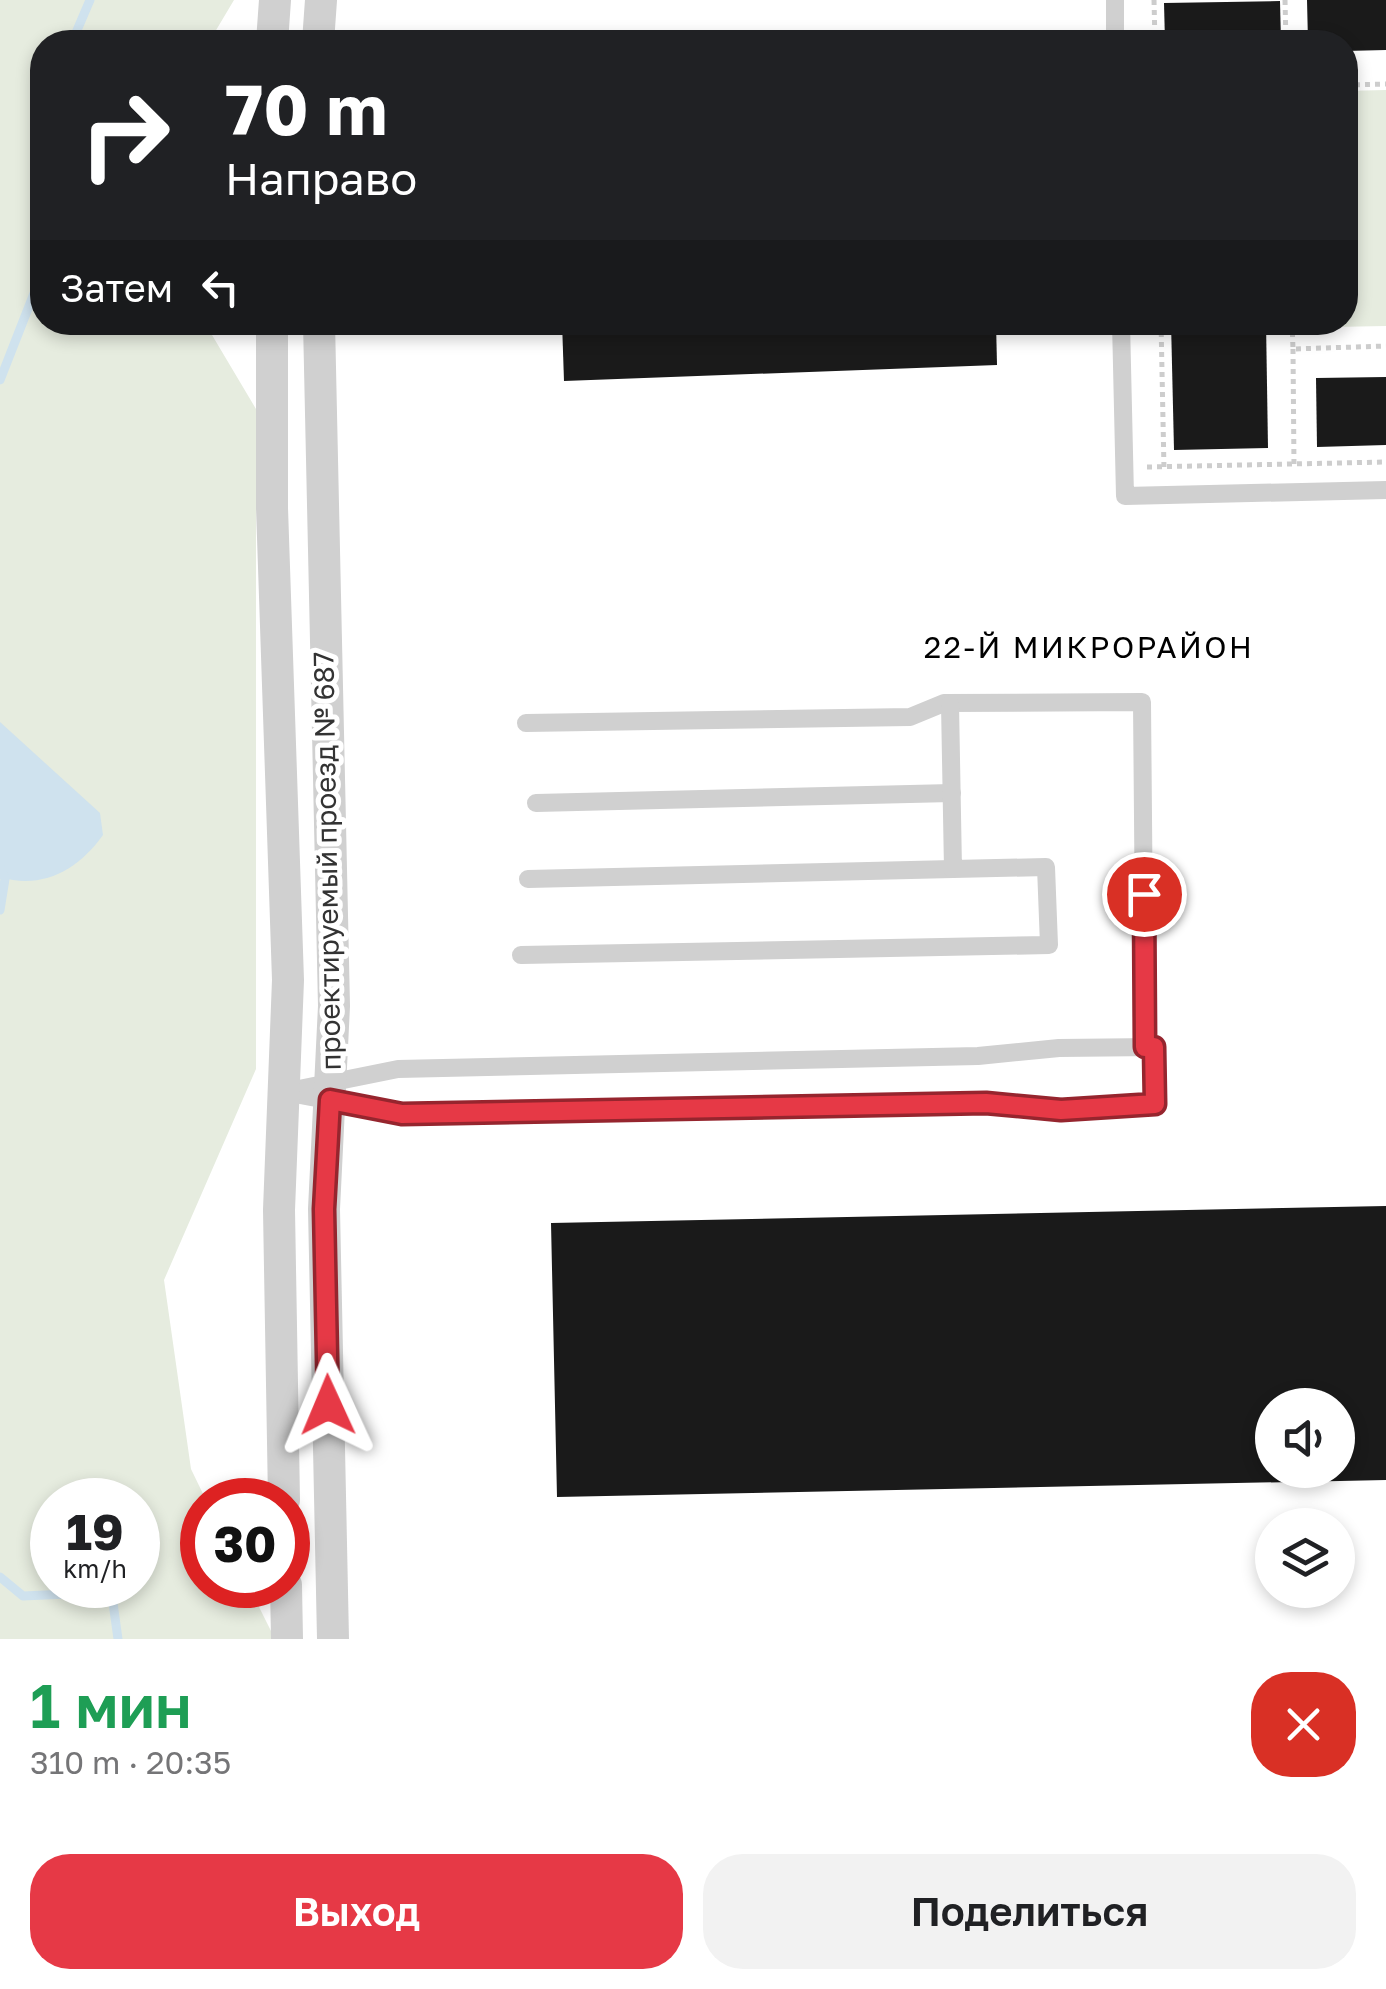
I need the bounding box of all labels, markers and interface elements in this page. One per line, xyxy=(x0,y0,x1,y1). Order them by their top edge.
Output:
text: 70 m xyxy=(225,66,387,150)
icon: right xyxy=(60,70,190,200)
text: Направо xyxy=(225,151,417,205)
icon: left xyxy=(193,260,248,315)
text: Затем xyxy=(60,265,173,310)
district label: 22-Й МИКРОРАЙОН xyxy=(924,629,1254,665)
street label: проектируемый проезд № 687 xyxy=(306,651,347,1071)
pin xyxy=(1102,852,1187,937)
icon: arrive xyxy=(1117,867,1172,922)
position arrow xyxy=(276,1353,380,1457)
map controls xyxy=(1255,1388,1355,1608)
button: sound xyxy=(1255,1388,1355,1488)
speed limit sign: 30 xyxy=(180,1478,310,1608)
text: 19 xyxy=(66,1501,124,1561)
button: layers xyxy=(1255,1508,1355,1608)
text: km/h xyxy=(63,1553,127,1584)
text: 1 мин xyxy=(30,1669,192,1741)
button: close xyxy=(1251,1672,1356,1777)
text: 310 m · 20:35 xyxy=(30,1743,231,1781)
button: Выход xyxy=(30,1854,683,1969)
button: Поделиться xyxy=(703,1854,1356,1969)

